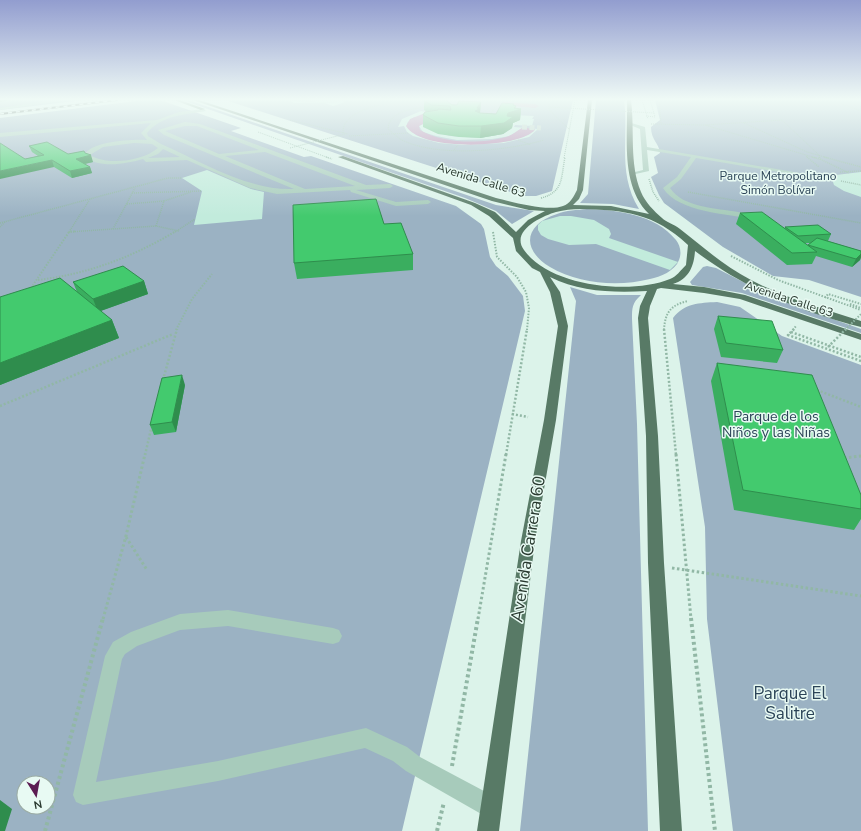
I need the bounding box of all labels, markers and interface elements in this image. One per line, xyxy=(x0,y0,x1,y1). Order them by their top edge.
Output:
street label: Avenida Calle 63 xyxy=(435,159,527,201)
park label: Parque Metropolitano Simón Bolívar xyxy=(720,168,837,198)
street label: Avenida Calle 63 xyxy=(743,277,835,321)
park label: Parque de los Niños y las Niñas xyxy=(722,407,830,442)
street label: Avenida Carrera 60 xyxy=(505,474,551,624)
park label: Parque El Salitre xyxy=(753,682,827,725)
north arrow xyxy=(16,775,56,815)
text: N xyxy=(32,796,43,812)

